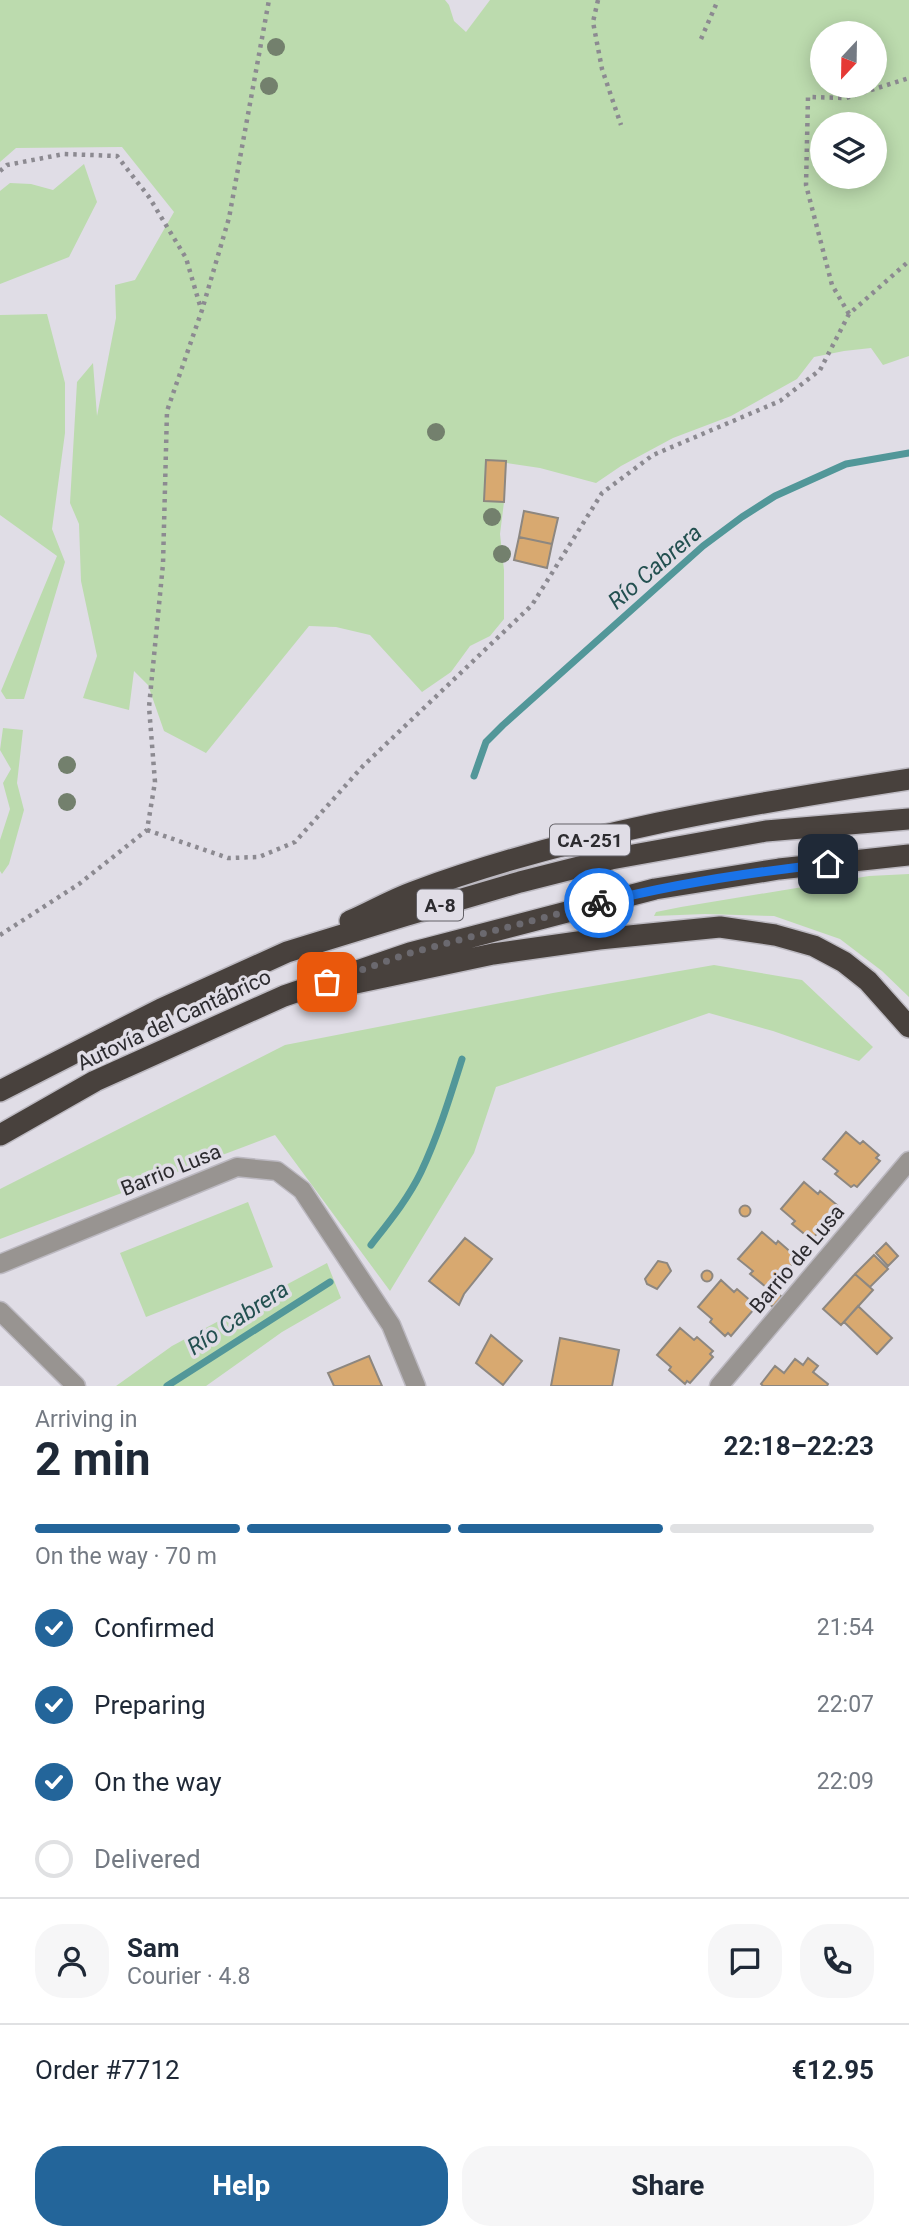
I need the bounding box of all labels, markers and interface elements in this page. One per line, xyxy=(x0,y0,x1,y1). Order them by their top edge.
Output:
north arrow xyxy=(810,21,887,98)
map controls xyxy=(810,21,887,189)
button: layers xyxy=(810,112,887,189)
water label: Río Cabrera xyxy=(603,519,707,615)
road number: CA-251 xyxy=(550,824,630,856)
pin xyxy=(798,834,858,894)
icon: home xyxy=(809,845,847,883)
courier xyxy=(564,868,634,938)
icon: bike xyxy=(580,884,618,922)
road number: A-8 xyxy=(417,890,463,920)
pin xyxy=(297,952,357,1012)
icon: bag xyxy=(308,963,346,1001)
street label: Autovía del Cantábrico xyxy=(73,965,275,1075)
street label: Barrio Lusa xyxy=(117,1139,225,1201)
street label: Barrio de Lusa xyxy=(745,1200,849,1318)
water label: Río Cabrera xyxy=(182,1275,294,1361)
text: Arriving in xyxy=(35,1406,138,1433)
text: 22:18–22:23 xyxy=(724,1431,874,1461)
text: 2 min xyxy=(35,1432,151,1486)
text: On the way · 70 m xyxy=(35,1543,217,1570)
icon: check xyxy=(35,1609,73,1647)
text: Confirmed xyxy=(94,1613,215,1643)
text: 21:54 xyxy=(817,1614,874,1641)
icon: check xyxy=(35,1686,73,1724)
text: Preparing xyxy=(94,1690,206,1720)
text: 22:07 xyxy=(817,1691,874,1718)
icon: check xyxy=(35,1763,73,1801)
text: On the way xyxy=(94,1767,222,1797)
text: 22:09 xyxy=(817,1768,874,1795)
text: Delivered xyxy=(94,1844,201,1874)
button: person xyxy=(35,1924,109,1998)
button: chat xyxy=(708,1924,782,1998)
button: phone xyxy=(800,1924,874,1998)
text: Sam xyxy=(127,1933,179,1963)
text: Courier · 4.8 xyxy=(127,1963,250,1990)
text: Order #7712 xyxy=(35,2055,180,2085)
text: €12.95 xyxy=(792,2055,874,2085)
button: Help xyxy=(35,2146,448,2226)
button: Share xyxy=(462,2146,874,2226)

